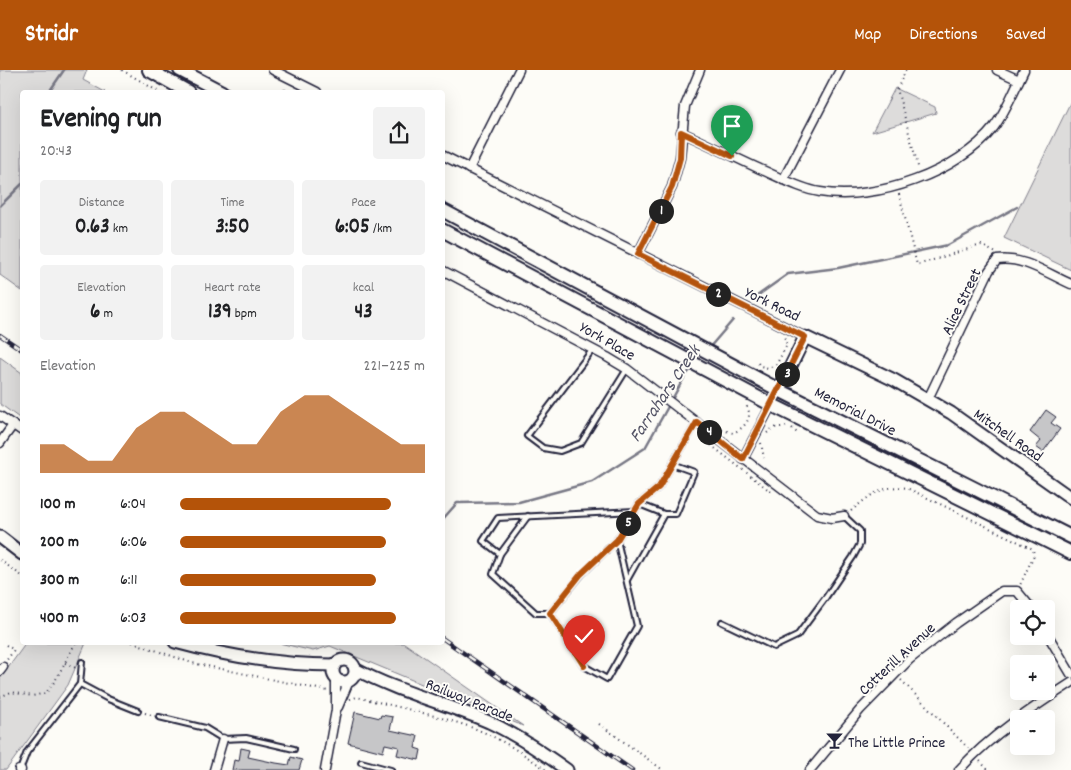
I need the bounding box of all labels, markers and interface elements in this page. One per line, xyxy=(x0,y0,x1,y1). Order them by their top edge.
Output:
text: Stridr xyxy=(25,18,78,52)
text: Map xyxy=(854,23,881,48)
text: Directions xyxy=(909,23,978,48)
text: Saved xyxy=(1006,23,1046,48)
text: Evening run xyxy=(40,101,162,141)
pin xyxy=(711,105,753,156)
button: share xyxy=(373,107,425,159)
icon: arrive xyxy=(718,112,746,140)
text: 20:43 xyxy=(40,140,72,163)
text: Distance xyxy=(79,193,124,213)
text: Time xyxy=(221,193,244,213)
text: Pace xyxy=(351,193,376,213)
pin: 1 xyxy=(648,198,674,224)
text: 1 xyxy=(660,201,663,221)
text: 0.63 xyxy=(75,213,109,243)
text: 3:50 xyxy=(216,213,249,243)
text: 6:05 xyxy=(335,213,370,243)
text: km xyxy=(109,219,128,239)
text: /km xyxy=(370,219,392,239)
street label: Alice Street xyxy=(936,265,988,339)
text: Elevation xyxy=(77,278,126,298)
text: Heart rate xyxy=(204,278,261,298)
text: kcal xyxy=(353,278,374,298)
pin: 2 xyxy=(706,282,730,306)
street label: York Road xyxy=(740,282,803,329)
text: 2 xyxy=(715,284,722,304)
text: 6 xyxy=(90,298,100,328)
text: 139 xyxy=(208,298,232,328)
text: 43 xyxy=(354,298,373,328)
text: m xyxy=(100,304,113,324)
text: bpm xyxy=(232,304,257,324)
street label: York Place xyxy=(575,317,639,367)
water label: Farrahars Creek xyxy=(624,340,709,448)
text: Elevation xyxy=(40,355,96,378)
text: 221–225 m xyxy=(364,355,425,378)
pin: 3 xyxy=(774,362,800,386)
text: 3 xyxy=(784,364,791,384)
street label: Memorial Drive xyxy=(810,382,900,443)
street label: Mitchell Road xyxy=(968,404,1047,468)
pin: 4 xyxy=(696,420,722,444)
text: 4 xyxy=(707,422,712,442)
text: 100 m xyxy=(40,493,76,516)
text: 6:04 xyxy=(120,493,146,516)
pin: 5 xyxy=(616,510,640,536)
text: 5 xyxy=(625,513,632,533)
text: 200 m xyxy=(40,531,79,554)
text: 6:06 xyxy=(120,531,147,554)
text: 300 m xyxy=(40,569,79,592)
text: 6:11 xyxy=(120,569,138,592)
map controls xyxy=(1010,600,1055,755)
button: locate xyxy=(1010,600,1055,645)
text: 400 m xyxy=(40,607,79,630)
text: 6:03 xyxy=(120,607,146,630)
pin xyxy=(563,615,605,666)
street label: Cotterill Avenue xyxy=(854,618,941,702)
icon: check xyxy=(570,622,598,650)
button: + xyxy=(1010,655,1055,700)
street label: Railway Parade xyxy=(422,673,516,729)
button: − xyxy=(1010,710,1055,755)
bar icon: The Little Prince xyxy=(824,731,844,751)
place label: The Little Prince xyxy=(848,732,945,755)

